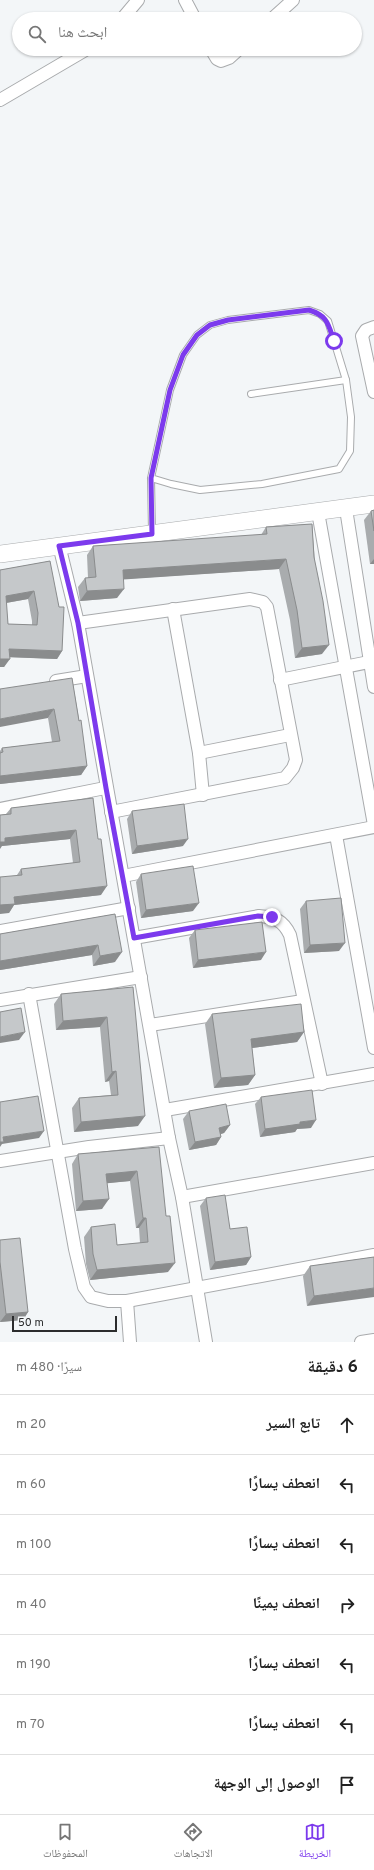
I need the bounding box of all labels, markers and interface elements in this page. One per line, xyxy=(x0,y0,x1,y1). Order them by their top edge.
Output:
search box xyxy=(12,12,362,56)
icon: search xyxy=(26,23,48,45)
text: ابحث هنا xyxy=(58,24,107,43)
route start xyxy=(325,332,343,350)
route end xyxy=(263,908,281,926)
scale bar xyxy=(12,1314,117,1333)
text: 50 m xyxy=(18,1316,44,1330)
text: 6 دقيقة xyxy=(308,1357,358,1379)
text: سيرًا · 480 m xyxy=(16,1360,82,1376)
icon: ahead xyxy=(336,1414,358,1436)
text: تابع السير xyxy=(266,1415,320,1434)
text: 20 m xyxy=(16,1417,46,1433)
icon: left xyxy=(336,1474,358,1496)
text: انعطف يسارًا xyxy=(248,1475,320,1494)
text: 60 m xyxy=(16,1477,46,1493)
icon: left xyxy=(336,1534,358,1556)
text: انعطف يسارًا xyxy=(248,1535,320,1554)
text: 100 m xyxy=(16,1537,52,1553)
icon: right xyxy=(336,1594,358,1616)
text: انعطف يمينًا xyxy=(253,1595,320,1614)
text: 40 m xyxy=(16,1597,47,1613)
icon: left xyxy=(336,1654,358,1676)
text: انعطف يسارًا xyxy=(248,1655,320,1674)
text: 190 m xyxy=(16,1657,51,1673)
icon: left xyxy=(336,1714,358,1736)
text: انعطف يسارًا xyxy=(248,1715,320,1734)
text: 70 m xyxy=(16,1717,45,1733)
icon: arrive xyxy=(336,1774,358,1796)
text: الوصول إلى الوجهة xyxy=(214,1775,320,1794)
tab: المحفوظات xyxy=(43,1821,88,1864)
tab: الاتجاهات xyxy=(174,1821,213,1864)
tab: الخريطة xyxy=(299,1821,331,1864)

